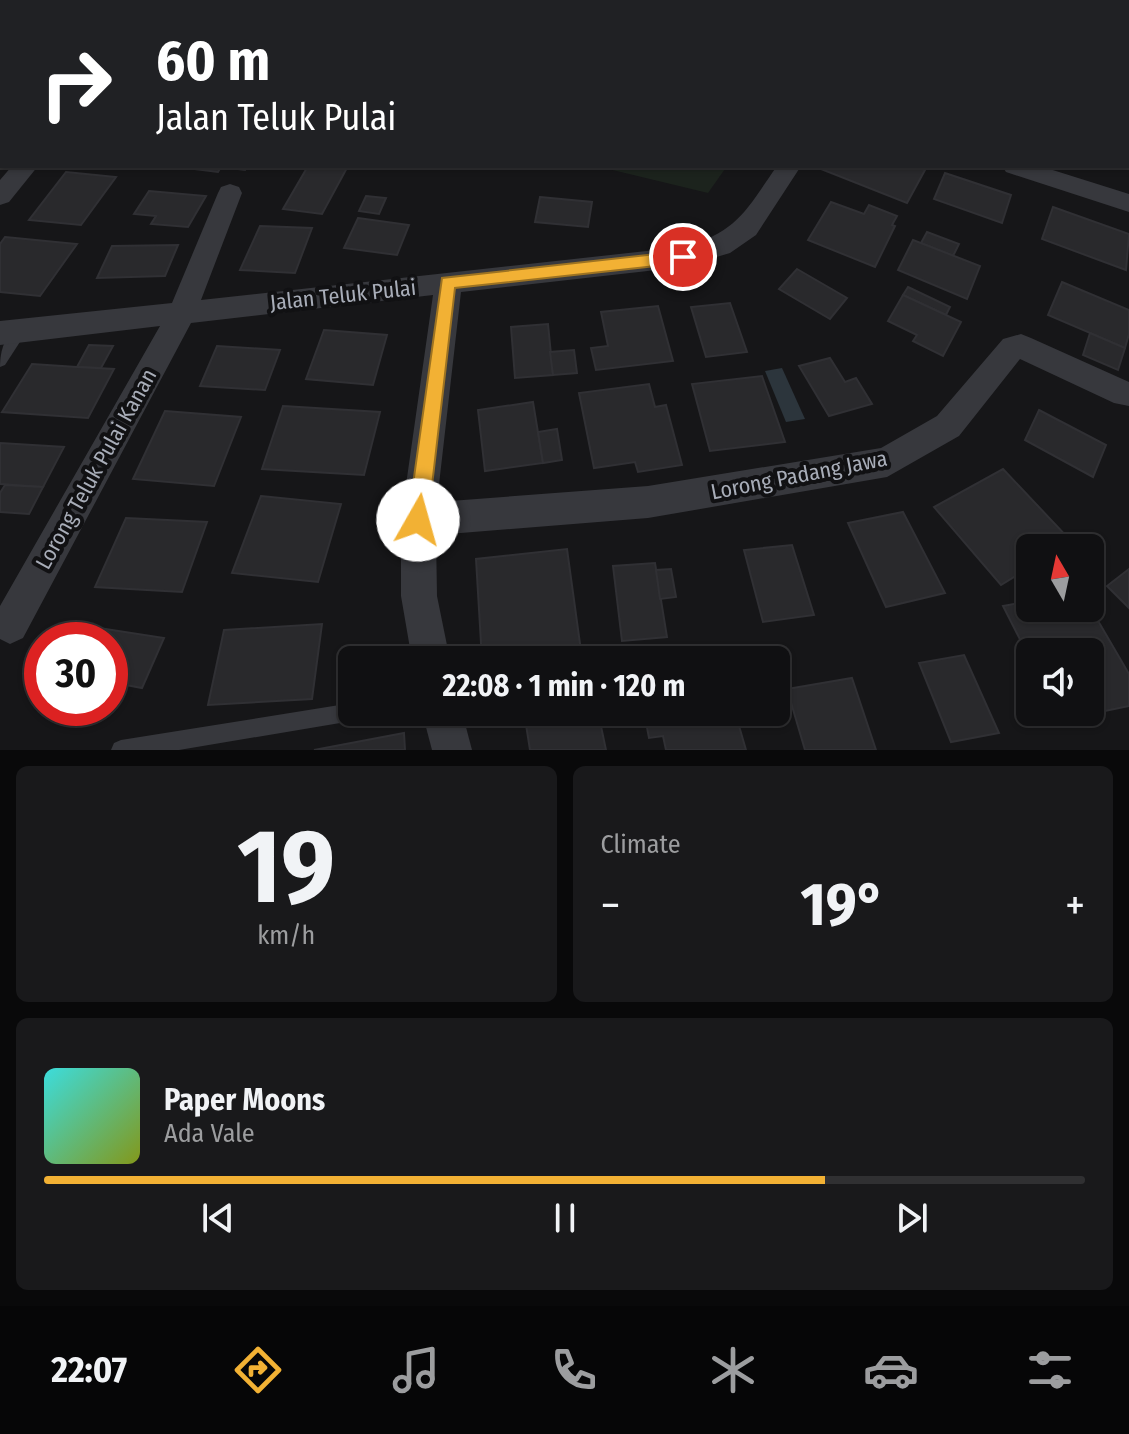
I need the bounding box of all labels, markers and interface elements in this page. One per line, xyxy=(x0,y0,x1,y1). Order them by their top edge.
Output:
text: 60 m xyxy=(156,28,270,95)
icon: right xyxy=(24,32,128,136)
text: Jalan Teluk Pulai xyxy=(156,96,396,140)
pin xyxy=(649,223,717,291)
icon: arrive xyxy=(661,235,705,279)
street label: Jalan Teluk Pulai xyxy=(269,274,417,316)
street label: Lorong Teluk Pulai Kanan xyxy=(30,364,162,574)
street label: Lorong Padang Jawa xyxy=(709,445,889,505)
position arrow xyxy=(376,478,460,562)
north arrow xyxy=(1016,534,1104,622)
map controls xyxy=(1016,534,1104,726)
speed limit sign: 30 xyxy=(24,622,128,726)
button: sound xyxy=(1016,638,1104,726)
text: 22:08 · 1 min · 120 m xyxy=(443,668,685,704)
text: 19 xyxy=(237,805,335,930)
text: Climate xyxy=(601,829,681,860)
text: 19° xyxy=(800,869,885,941)
text: − xyxy=(601,879,620,932)
text: + xyxy=(1065,879,1085,932)
text: km/h xyxy=(257,920,315,951)
text: Paper Moons xyxy=(164,1082,325,1118)
text: Ada Vale xyxy=(164,1118,255,1149)
icon: previous xyxy=(196,1196,240,1240)
icon: pause xyxy=(543,1196,587,1240)
icon: next xyxy=(890,1196,934,1240)
icon: directions xyxy=(230,1342,286,1398)
icon: music xyxy=(388,1342,444,1398)
icon: phone xyxy=(546,1342,602,1398)
icon: climate xyxy=(705,1342,761,1398)
icon: car xyxy=(863,1342,919,1398)
icon: filters xyxy=(1022,1342,1078,1398)
text: 22:07 xyxy=(51,1348,127,1392)

